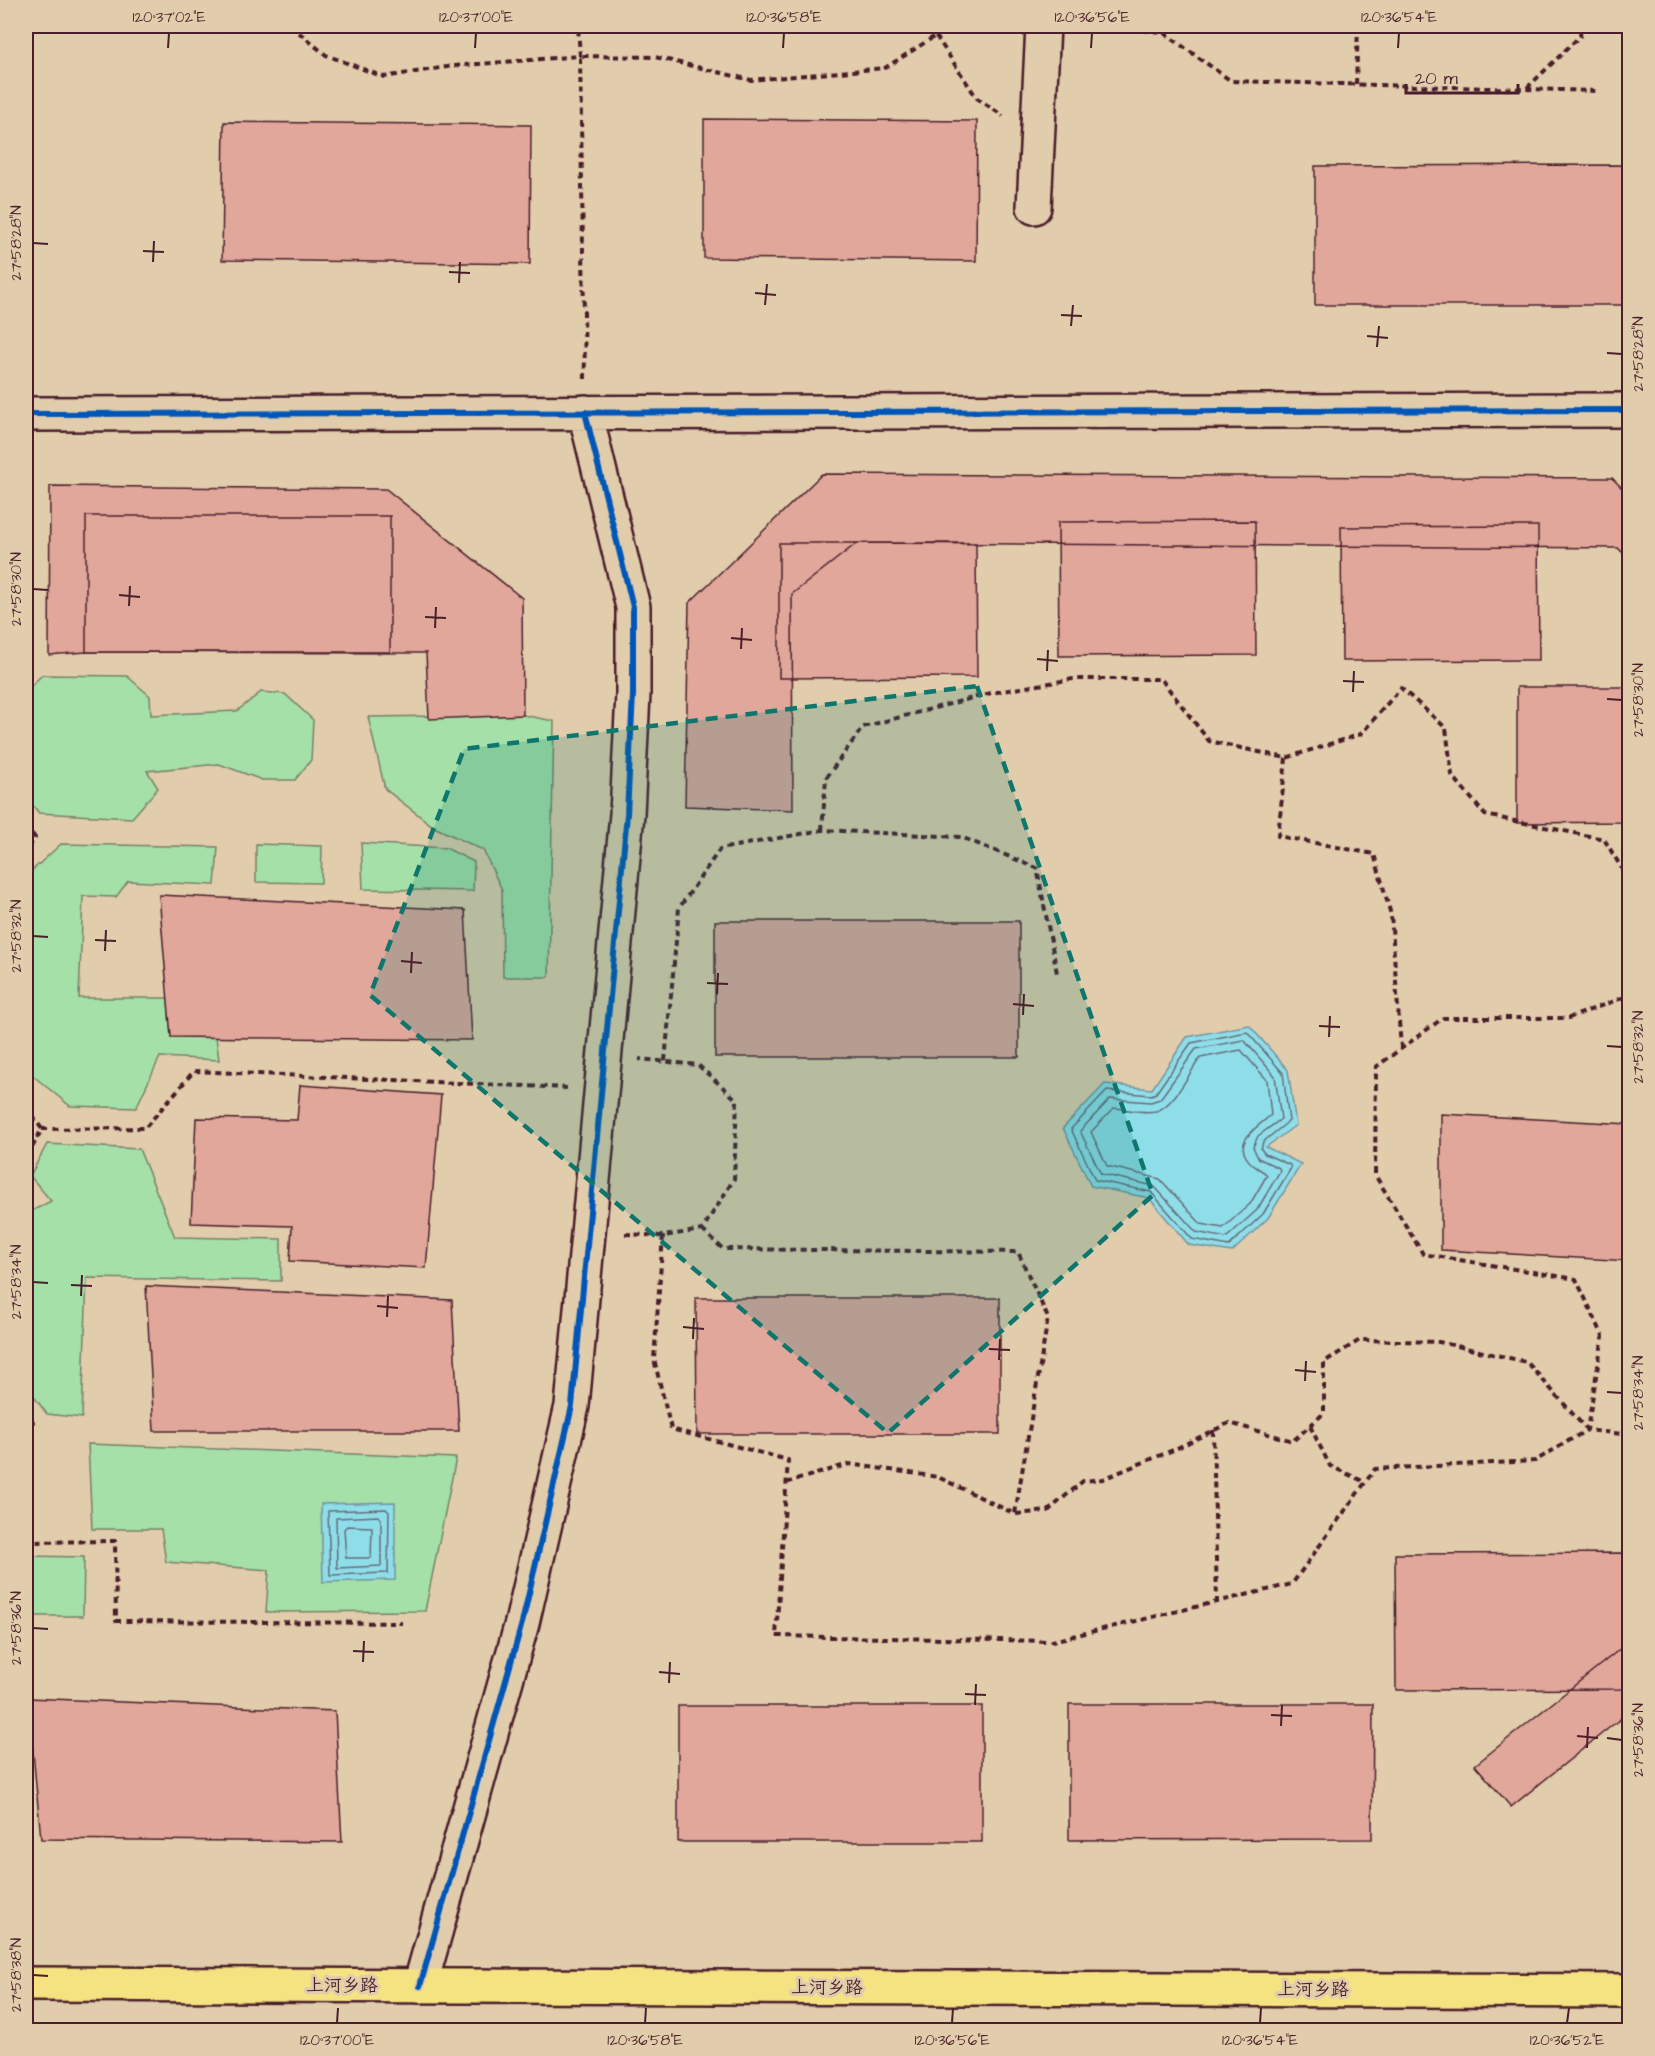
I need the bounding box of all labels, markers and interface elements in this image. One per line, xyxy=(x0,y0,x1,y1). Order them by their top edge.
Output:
text: 120°37'02"E xyxy=(132,7,206,28)
text: 120°37'00"E xyxy=(439,7,513,28)
text: 120°36'58"E xyxy=(746,7,822,28)
text: 120°36'56"E xyxy=(1054,7,1130,28)
text: 120°36'54"E xyxy=(1361,7,1437,28)
scale bar xyxy=(1406,57,1518,95)
text: 20 m xyxy=(1415,66,1458,91)
text: 27°58'28"N xyxy=(6,205,27,281)
text: 27°58'28"N xyxy=(1628,316,1649,392)
text: 27°58'30"N xyxy=(6,552,27,626)
text: 27°58'30"N xyxy=(1628,663,1649,737)
text: 27°58'32"N xyxy=(6,899,27,973)
text: 27°58'32"N xyxy=(1628,1010,1649,1084)
text: 27°58'34"N xyxy=(6,1245,27,1319)
text: 27°58'34"N xyxy=(1628,1356,1649,1430)
text: 27°58'36"N xyxy=(6,1591,27,1665)
text: 27°58'36"N xyxy=(1628,1703,1649,1777)
text: 27°58'38"N xyxy=(6,1938,27,2012)
street label: 上河乡路 xyxy=(306,1973,378,1998)
street label: 上河乡路 xyxy=(791,1975,863,2000)
street label: 上河乡路 xyxy=(1277,1977,1349,2002)
text: 120°37'00"E xyxy=(300,2030,374,2051)
text: 120°36'58"E xyxy=(607,2030,683,2051)
text: 120°36'56"E xyxy=(914,2030,990,2051)
text: 120°36'54"E xyxy=(1222,2030,1298,2051)
text: 120°36'52"E xyxy=(1530,2030,1604,2051)

